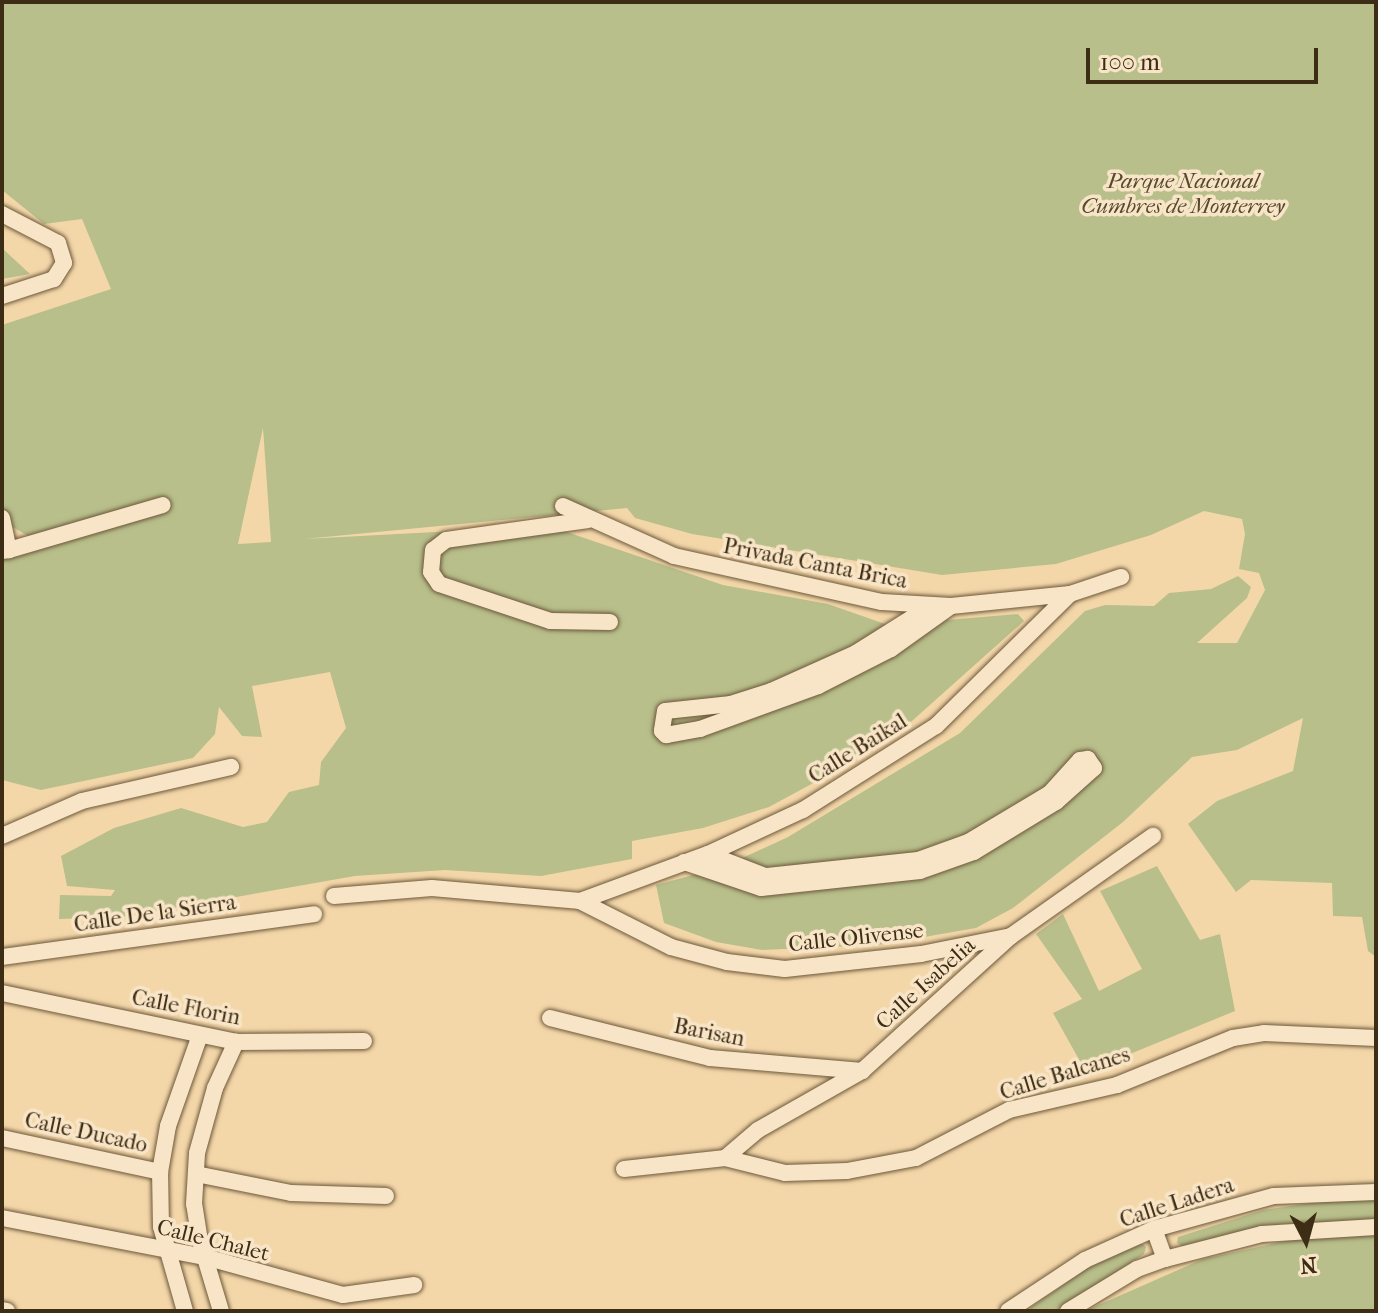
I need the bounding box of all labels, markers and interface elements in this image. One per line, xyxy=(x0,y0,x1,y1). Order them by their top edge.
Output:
scale bar xyxy=(1090,32,1322,82)
text: 100 m xyxy=(1100,48,1160,76)
park label: Parque Nacional Cumbres de Monterrey xyxy=(1081,168,1285,220)
street label: Privada Canta Brica xyxy=(721,533,909,595)
street label: Calle Baikal xyxy=(804,708,912,790)
street label: Calle De la Sierra xyxy=(72,890,238,938)
street label: Calle Olivense xyxy=(787,918,925,958)
street label: Calle Isabelia xyxy=(871,933,981,1035)
street label: Calle Florin xyxy=(129,985,243,1031)
street label: Barisan xyxy=(671,1013,747,1053)
street label: Calle Balcanes xyxy=(997,1042,1133,1106)
street label: Calle Ducado xyxy=(22,1107,150,1159)
street label: Calle Ladera xyxy=(1117,1172,1237,1234)
north arrow xyxy=(1266,1201,1346,1281)
street label: Calle Chalet xyxy=(154,1214,272,1268)
text: N xyxy=(1299,1251,1318,1279)

